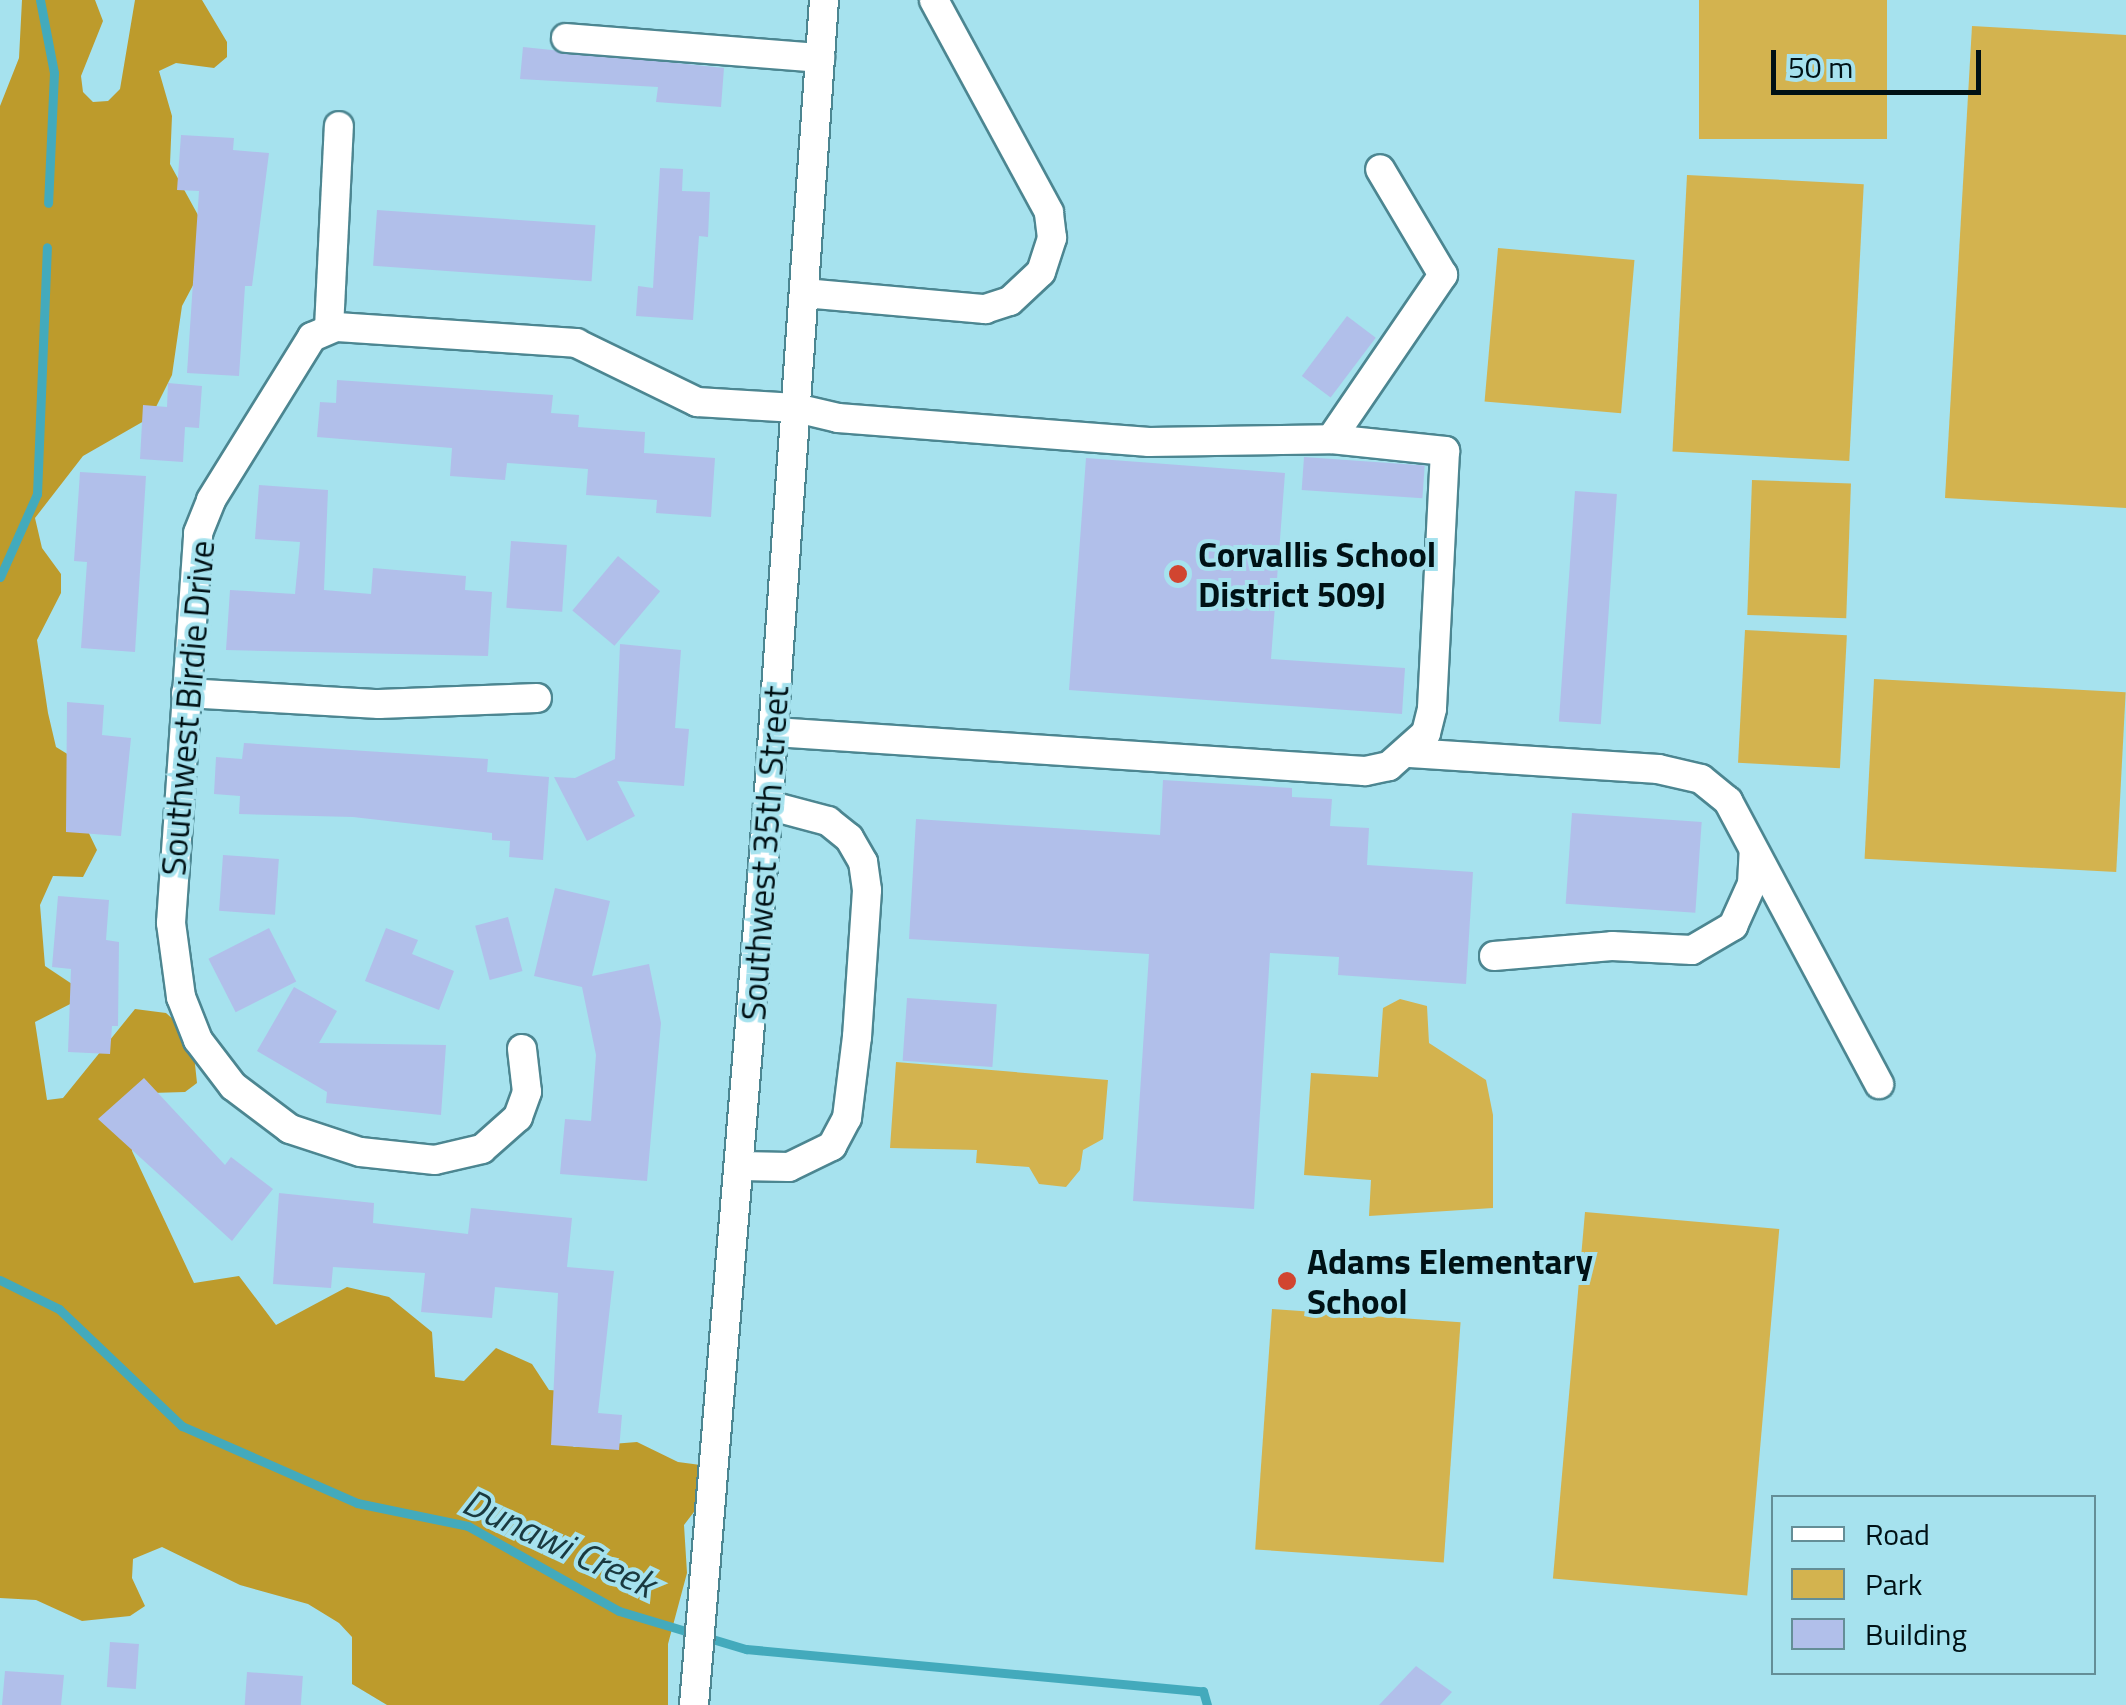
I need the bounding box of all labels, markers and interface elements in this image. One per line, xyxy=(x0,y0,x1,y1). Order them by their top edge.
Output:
scale bar xyxy=(1776,30,1986,92)
text: 50 m xyxy=(1788,44,1853,90)
place label: Corvallis School District 509J xyxy=(1198,533,1436,615)
street label: Southwest Birdie Drive xyxy=(151,539,223,877)
marker: Corvallis School District 509J xyxy=(1167,563,1189,585)
street label: Southwest 35th Street xyxy=(731,684,797,1022)
place label: Adams Elementary School xyxy=(1307,1240,1593,1322)
marker: Adams Elementary School xyxy=(1276,1270,1298,1292)
water label: Dunawi Creek xyxy=(456,1479,662,1607)
legend xyxy=(1771,1495,2096,1675)
text: Road xyxy=(1865,1511,1930,1557)
text: Park xyxy=(1865,1561,1922,1607)
text: Building xyxy=(1865,1611,1967,1657)

